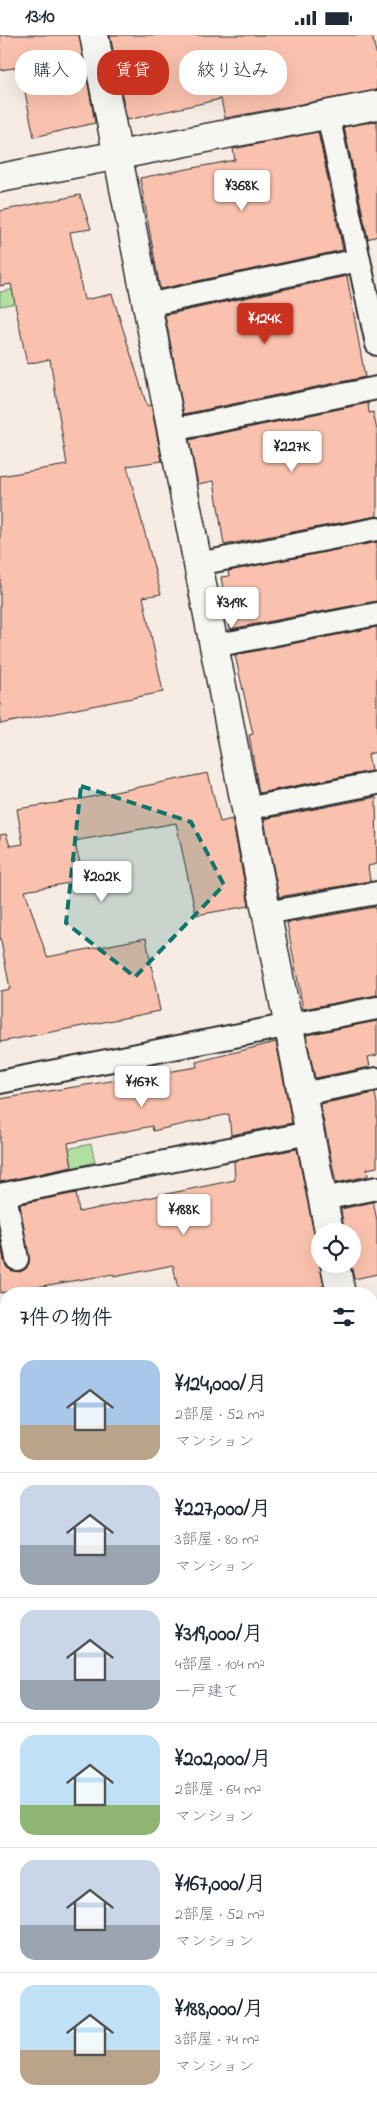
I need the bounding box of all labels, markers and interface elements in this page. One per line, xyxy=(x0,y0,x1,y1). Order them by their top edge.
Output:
text: 13:10 xyxy=(25,4,55,31)
chip: 購入 xyxy=(15,50,87,95)
chip: 賃貸 xyxy=(97,50,169,95)
chip: 絞り込み xyxy=(179,50,287,95)
pin: ¥368K xyxy=(207,169,277,212)
text: ¥368K xyxy=(225,174,259,198)
pin: ¥124K xyxy=(230,303,300,345)
text: ¥124K xyxy=(248,307,282,331)
pin: ¥227K xyxy=(257,431,327,473)
text: ¥227K xyxy=(274,435,310,459)
pin: ¥319K xyxy=(197,587,267,629)
text: ¥319K xyxy=(217,591,247,615)
pin: ¥202K xyxy=(67,861,137,903)
text: ¥202K xyxy=(84,865,120,889)
pin: ¥167K xyxy=(107,1065,177,1108)
text: ¥167K xyxy=(126,1070,158,1094)
pin: ¥188K xyxy=(149,1193,219,1236)
text: ¥188K xyxy=(168,1198,200,1222)
map controls xyxy=(311,1223,361,1273)
button: locate xyxy=(311,1223,361,1273)
icon: filters xyxy=(330,1303,358,1331)
text: 7件の物件 xyxy=(20,1304,113,1334)
text: ¥124,000/月 xyxy=(175,1370,267,1400)
icon: home xyxy=(60,1380,120,1440)
text: 2部屋 · 52 m² xyxy=(175,1403,265,1427)
text: マンション xyxy=(175,1430,254,1454)
text: ¥227,000/月 xyxy=(175,1495,271,1525)
icon: home xyxy=(60,1505,120,1565)
text: 3部屋 · 80 m² xyxy=(175,1528,259,1552)
text: マンション xyxy=(175,1555,254,1579)
text: ¥319,000/月 xyxy=(175,1620,263,1650)
icon: home xyxy=(60,1630,120,1690)
text: 4部屋 · 104 m² xyxy=(175,1653,265,1677)
text: 一戸建て xyxy=(175,1680,239,1704)
text: ¥202,000/月 xyxy=(175,1745,271,1775)
icon: home xyxy=(60,1755,120,1815)
text: 2部屋 · 64 m² xyxy=(175,1778,261,1802)
text: マンション xyxy=(175,1805,254,1829)
text: ¥167,000/月 xyxy=(175,1870,266,1900)
icon: home xyxy=(60,1880,120,1940)
text: 2部屋 · 52 m² xyxy=(175,1903,265,1927)
text: マンション xyxy=(175,1930,254,1954)
text: ¥188,000/月 xyxy=(175,1995,264,2025)
icon: home xyxy=(60,2005,120,2065)
text: 3部屋 · 74 m² xyxy=(175,2028,259,2052)
text: マンション xyxy=(175,2055,254,2079)

